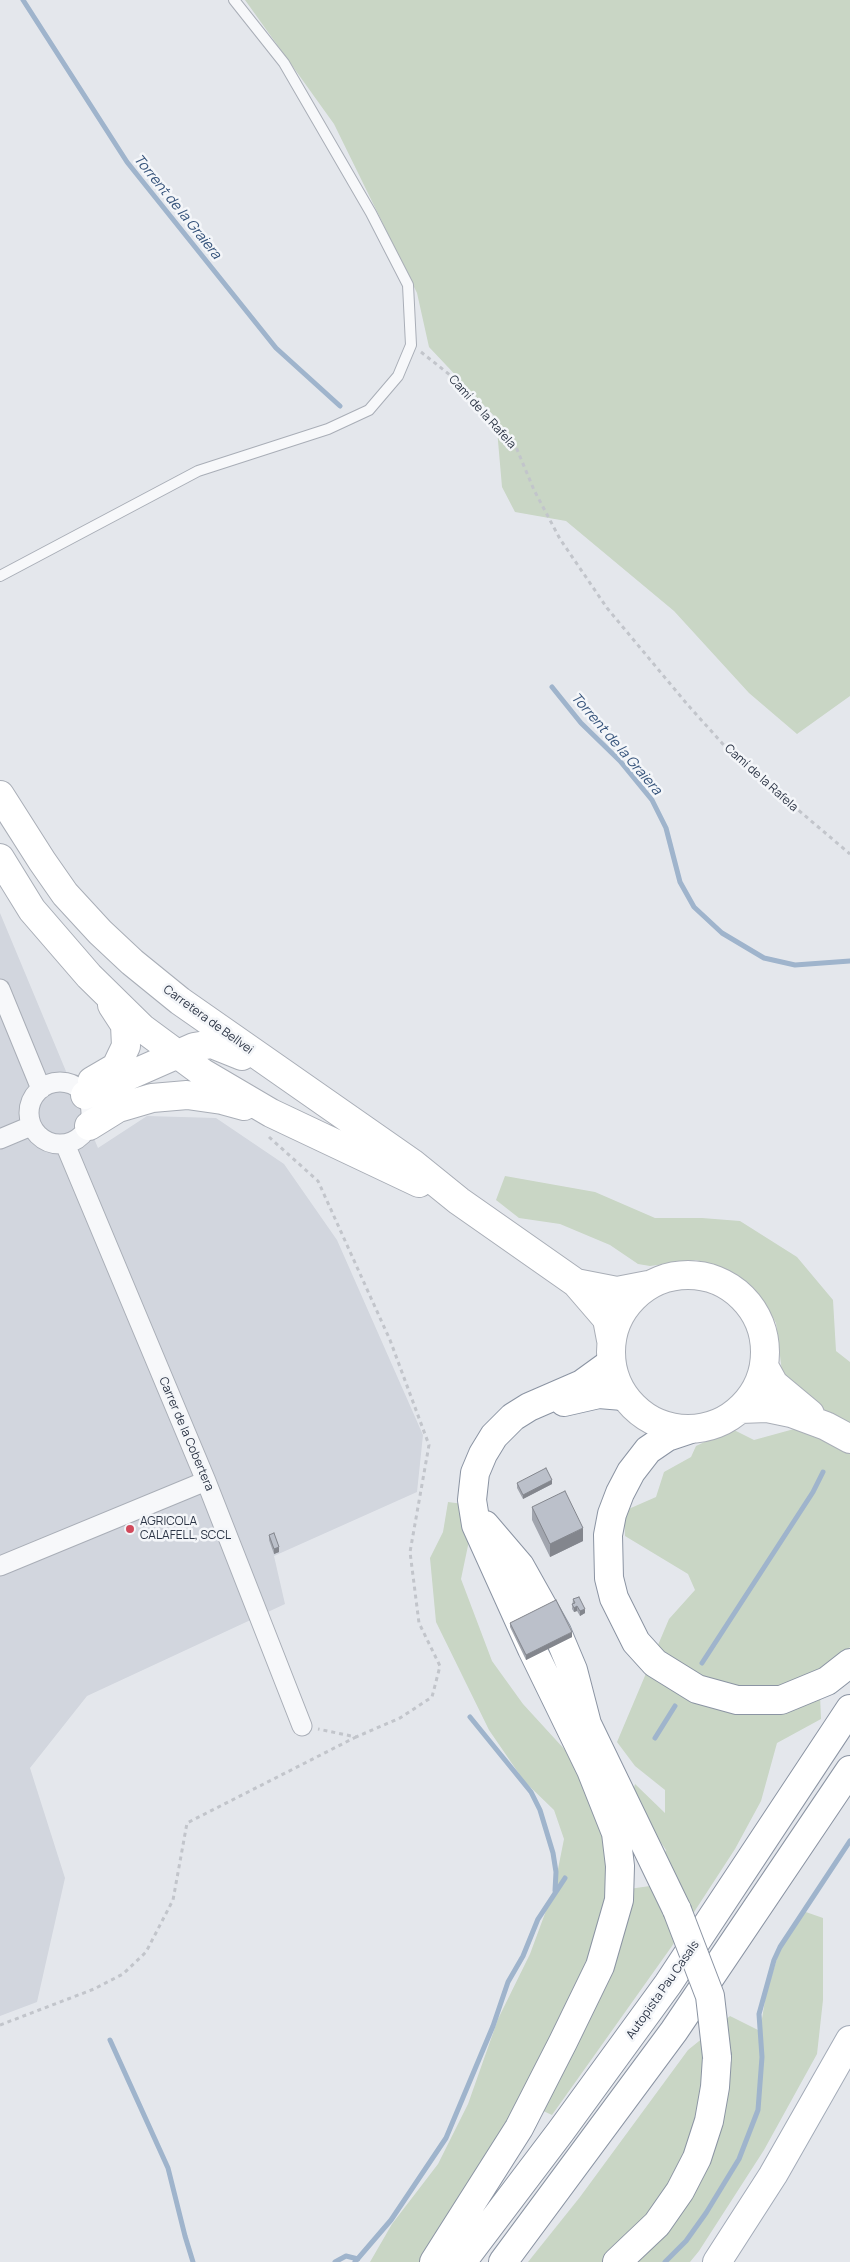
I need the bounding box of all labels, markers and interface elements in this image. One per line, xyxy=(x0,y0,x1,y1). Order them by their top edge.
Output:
water label: Torrent de la Graiera xyxy=(130,151,224,263)
street label: Camí de la Rafela xyxy=(445,372,519,452)
water label: Torrent de la Graiera xyxy=(567,690,665,798)
street label: Camí de la Rafela xyxy=(721,741,801,815)
street label: Carretera de Bellvei xyxy=(160,983,256,1057)
street label: Carrer de la Cobertera xyxy=(155,1375,217,1493)
place label: AGRICOLA CALAFELL, SCCL xyxy=(140,1515,231,1543)
marker: AGRICOLA CALAFELL, SCCL xyxy=(124,1523,136,1535)
street label: Autopista Pau Casals xyxy=(624,1938,702,2042)

